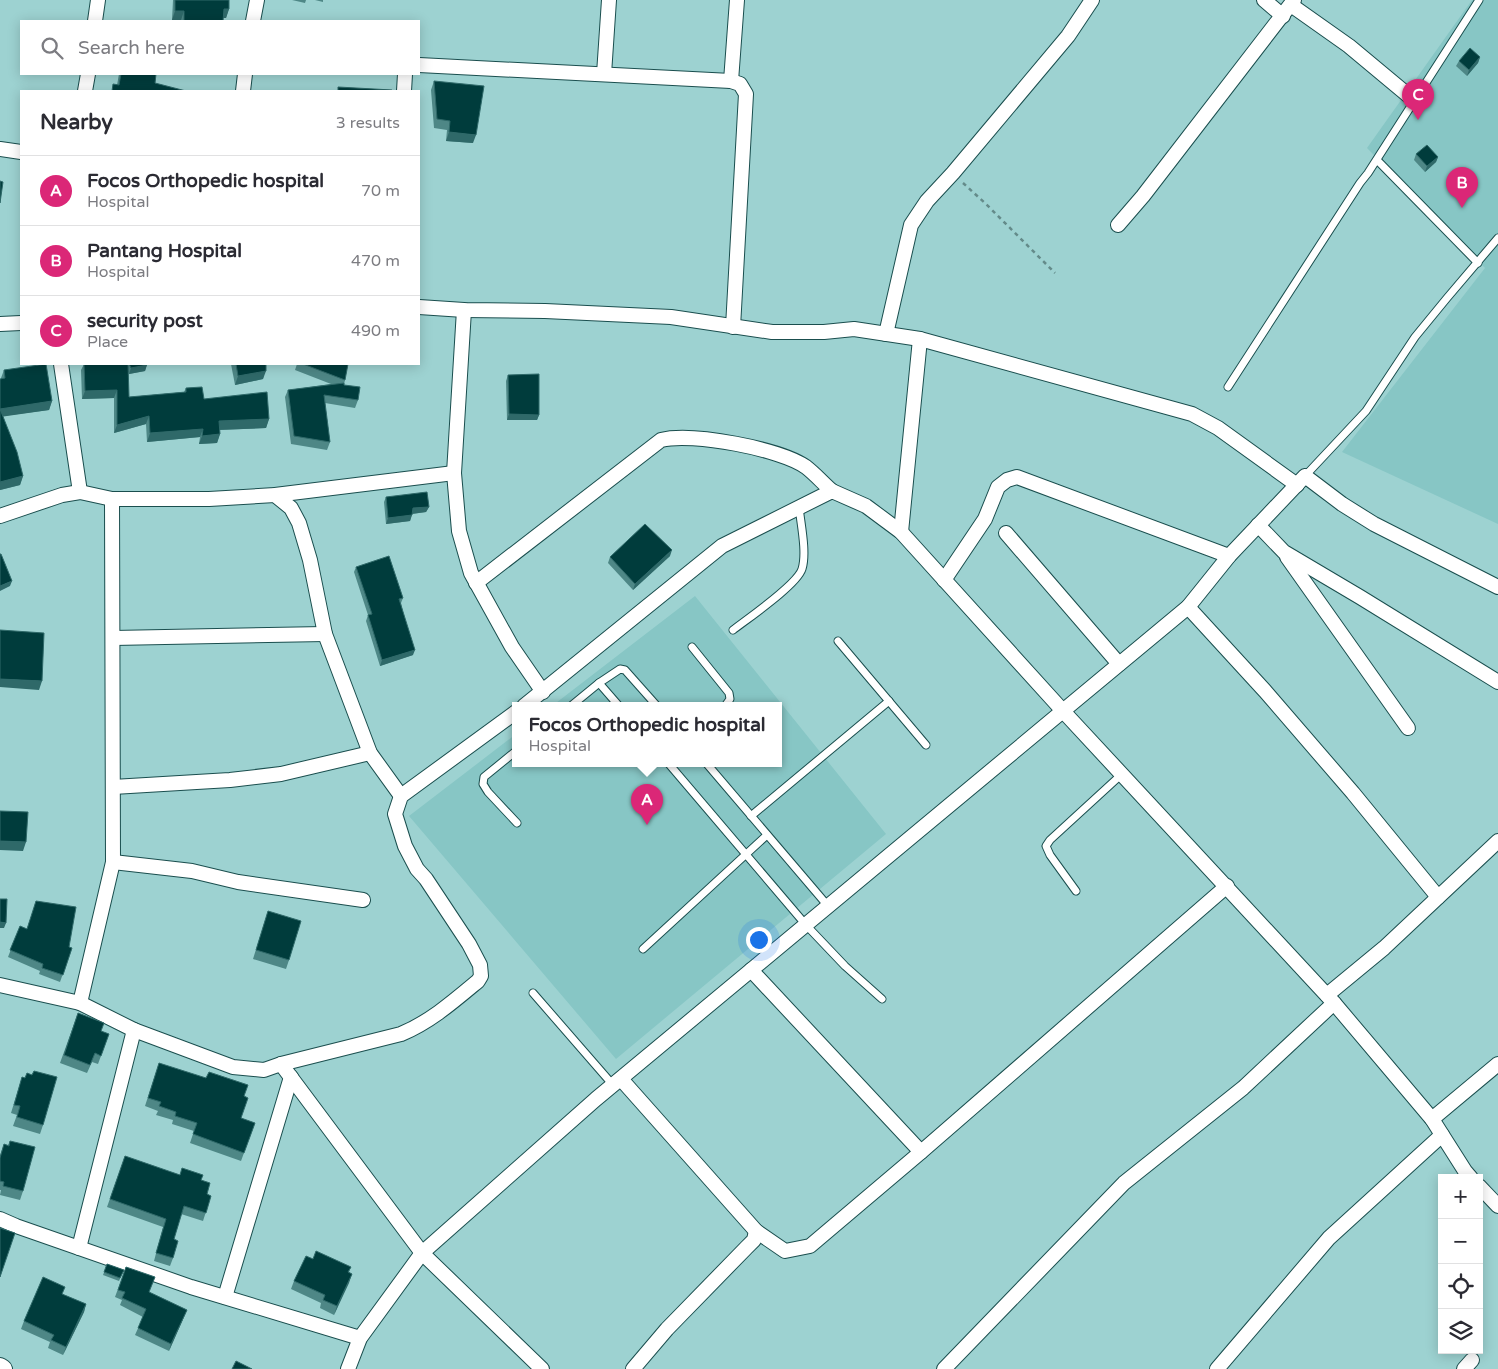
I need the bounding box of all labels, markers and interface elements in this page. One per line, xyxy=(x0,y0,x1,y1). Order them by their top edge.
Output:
search box xyxy=(20,20,420,75)
icon: search xyxy=(38,34,66,62)
text: Search here xyxy=(78,37,185,59)
pin: C xyxy=(1402,79,1434,120)
text: Nearby xyxy=(40,110,113,135)
text: 3 results xyxy=(336,113,400,133)
pin: B xyxy=(1446,167,1478,208)
text: Focos Orthopedic hospital xyxy=(87,170,324,192)
text: A xyxy=(50,181,62,201)
text: 70 m xyxy=(361,181,400,201)
text: Hospital xyxy=(87,192,149,212)
text: Pantang Hospital xyxy=(87,240,242,262)
text: B xyxy=(50,251,62,271)
text: 470 m xyxy=(351,251,400,271)
text: Hospital xyxy=(87,262,149,282)
text: security post xyxy=(87,310,203,332)
text: C xyxy=(50,321,62,341)
text: 490 m xyxy=(351,321,400,341)
text: Place xyxy=(87,332,128,352)
popup xyxy=(512,702,782,767)
text: Focos Orthopedic hospital xyxy=(528,714,766,736)
text: Hospital xyxy=(528,736,591,756)
pin: A xyxy=(631,784,663,825)
your location xyxy=(746,927,772,953)
map controls xyxy=(1438,1174,1483,1354)
button: + xyxy=(1438,1174,1483,1219)
button: − xyxy=(1438,1219,1483,1264)
button: locate xyxy=(1438,1264,1483,1309)
button: layers xyxy=(1438,1309,1483,1354)

